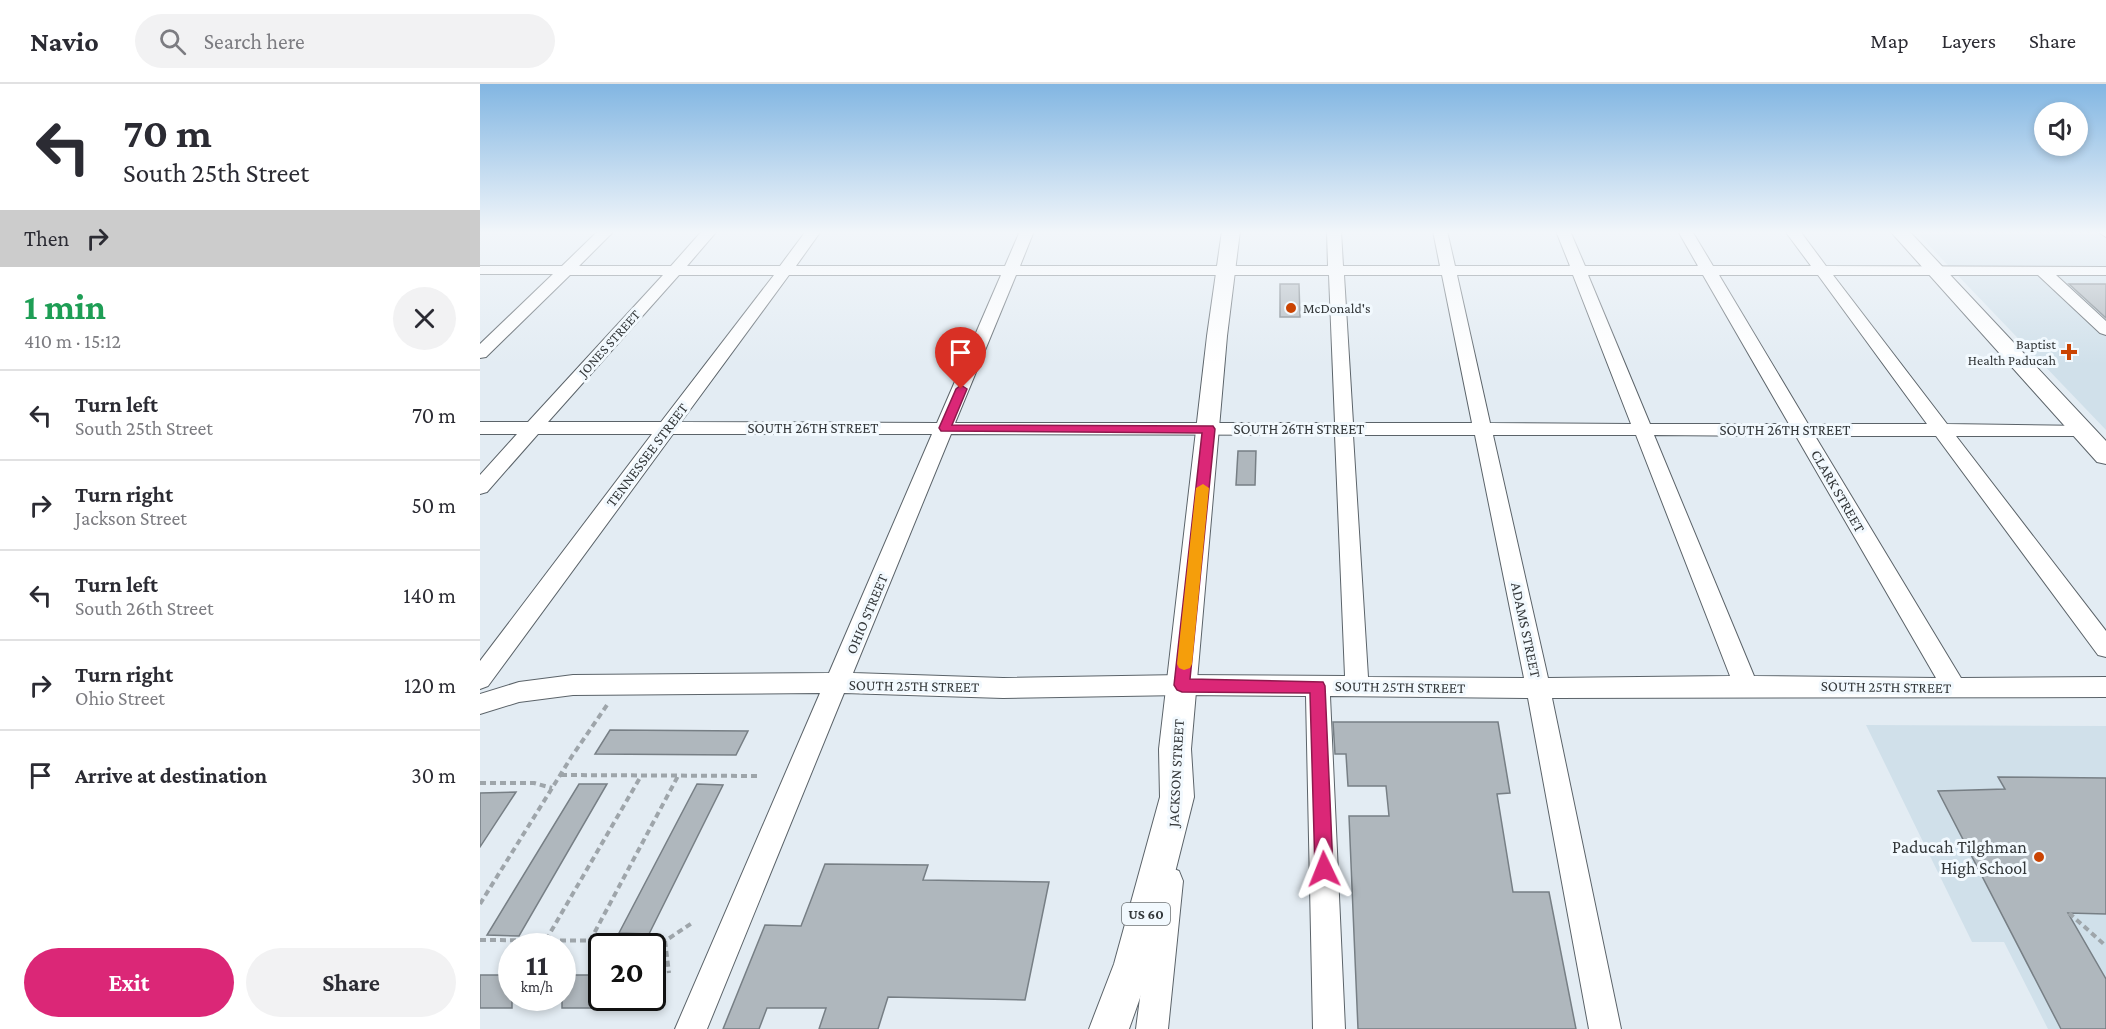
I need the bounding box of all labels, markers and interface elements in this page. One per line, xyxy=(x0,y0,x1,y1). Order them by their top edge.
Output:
search box xyxy=(135,14,555,68)
icon: search xyxy=(156,25,189,58)
text: Navio xyxy=(30,26,99,57)
text: Search here xyxy=(204,29,305,54)
text: Map xyxy=(1870,29,1909,53)
text: Layers xyxy=(1942,29,1996,53)
text: Share xyxy=(2029,29,2076,53)
map controls xyxy=(2034,102,2088,156)
button: sound xyxy=(2034,102,2088,156)
icon: left xyxy=(24,108,102,186)
text: 70 m xyxy=(123,109,212,156)
text: South 25th Street xyxy=(123,158,309,188)
icon: right xyxy=(81,222,114,255)
text: Then xyxy=(24,226,69,251)
text: 1 min xyxy=(24,287,106,327)
button: close xyxy=(393,287,456,350)
place label: McDonald's xyxy=(1303,300,1370,316)
marker: McDonald's xyxy=(1284,301,1298,315)
street label: JONES STREET xyxy=(574,306,643,381)
pin xyxy=(935,327,986,389)
text: 410 m · 15:12 xyxy=(24,330,121,352)
icon: arrive xyxy=(944,336,977,369)
place label: Baptist Health Paducah xyxy=(1968,336,2056,368)
marker: Baptist Health Paducah xyxy=(2060,343,2078,361)
text: Turn left xyxy=(75,392,158,417)
icon: left xyxy=(24,399,57,432)
street label: TENNESSEE STREET xyxy=(603,400,691,510)
text: 70 m xyxy=(412,403,456,428)
text: South 25th Street xyxy=(75,417,213,439)
street label: SOUTH 26TH STREET xyxy=(748,420,878,436)
street label: SOUTH 26TH STREET xyxy=(1234,421,1364,437)
street label: SOUTH 26TH STREET xyxy=(1720,422,1850,438)
street label: CLARK STREET xyxy=(1808,447,1868,535)
text: Turn right xyxy=(75,482,173,507)
icon: right xyxy=(24,489,57,522)
text: 50 m xyxy=(411,493,456,518)
text: Jackson Street xyxy=(75,507,187,529)
text: Turn left xyxy=(75,572,158,597)
street label: OHIO STREET xyxy=(843,572,891,656)
icon: left xyxy=(24,579,57,612)
street label: ADAMS STREET xyxy=(1508,581,1544,679)
text: 140 m xyxy=(403,583,456,608)
text: South 26th Street xyxy=(75,597,214,619)
text: Turn right xyxy=(75,662,173,687)
icon: right xyxy=(24,669,57,702)
text: 120 m xyxy=(404,673,456,698)
street label: SOUTH 25TH STREET xyxy=(849,677,979,695)
street label: SOUTH 25TH STREET xyxy=(1335,678,1465,696)
street label: SOUTH 25TH STREET xyxy=(1821,678,1951,696)
text: Ohio Street xyxy=(75,687,165,709)
street label: JACKSON STREET xyxy=(1165,719,1188,829)
icon: arrive xyxy=(24,759,57,792)
text: Arrive at destination xyxy=(75,763,267,788)
text: 30 m xyxy=(411,763,456,788)
position arrow xyxy=(1292,837,1356,901)
place label: Paducah Tilghman High School xyxy=(1892,837,2027,878)
marker: Paducah Tilghman High School xyxy=(2032,850,2046,864)
road number: US 60 xyxy=(1122,903,1170,925)
speed limit sign: 20 xyxy=(588,933,666,1011)
button: Exit xyxy=(24,948,234,1017)
button: Share xyxy=(246,948,456,1017)
text: 11 xyxy=(526,948,548,981)
text: km/h xyxy=(521,979,553,995)

